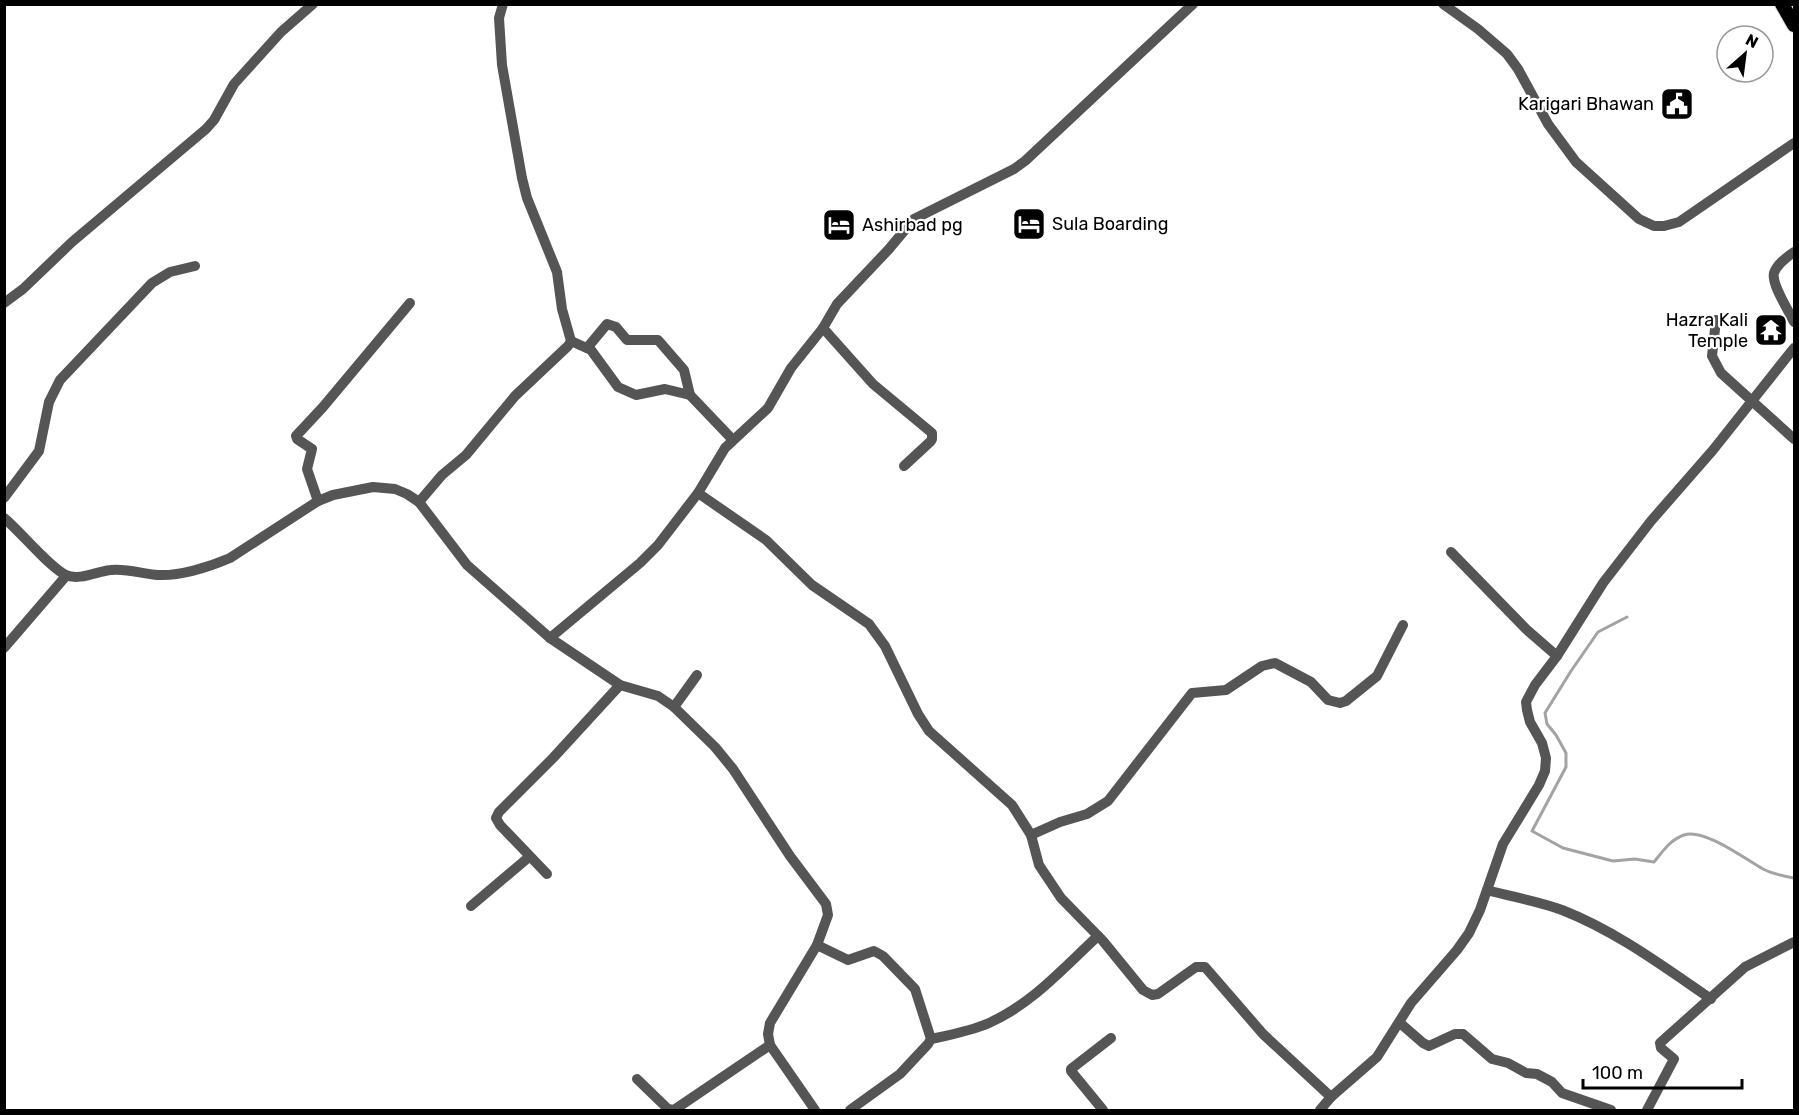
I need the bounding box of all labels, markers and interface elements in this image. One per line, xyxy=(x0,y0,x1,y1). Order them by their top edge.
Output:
north arrow xyxy=(1715,24,1775,84)
text: N xyxy=(1742,30,1761,52)
public building icon: Karigari Bhawan xyxy=(1659,86,1695,122)
place label: Karigari Bhawan xyxy=(1518,93,1654,115)
hotel icon: Sula Boarding xyxy=(1011,206,1047,242)
hotel icon: Ashirbad pg xyxy=(821,207,857,243)
place label: Sula Boarding xyxy=(1052,213,1168,235)
place label: Ashirbad pg xyxy=(862,214,963,236)
place label: Hazra Kali Temple xyxy=(1666,309,1748,352)
temple icon: Hazra Kali Temple xyxy=(1753,312,1789,348)
scale bar xyxy=(1583,1052,1742,1090)
text: 100 m xyxy=(1592,1062,1643,1084)

